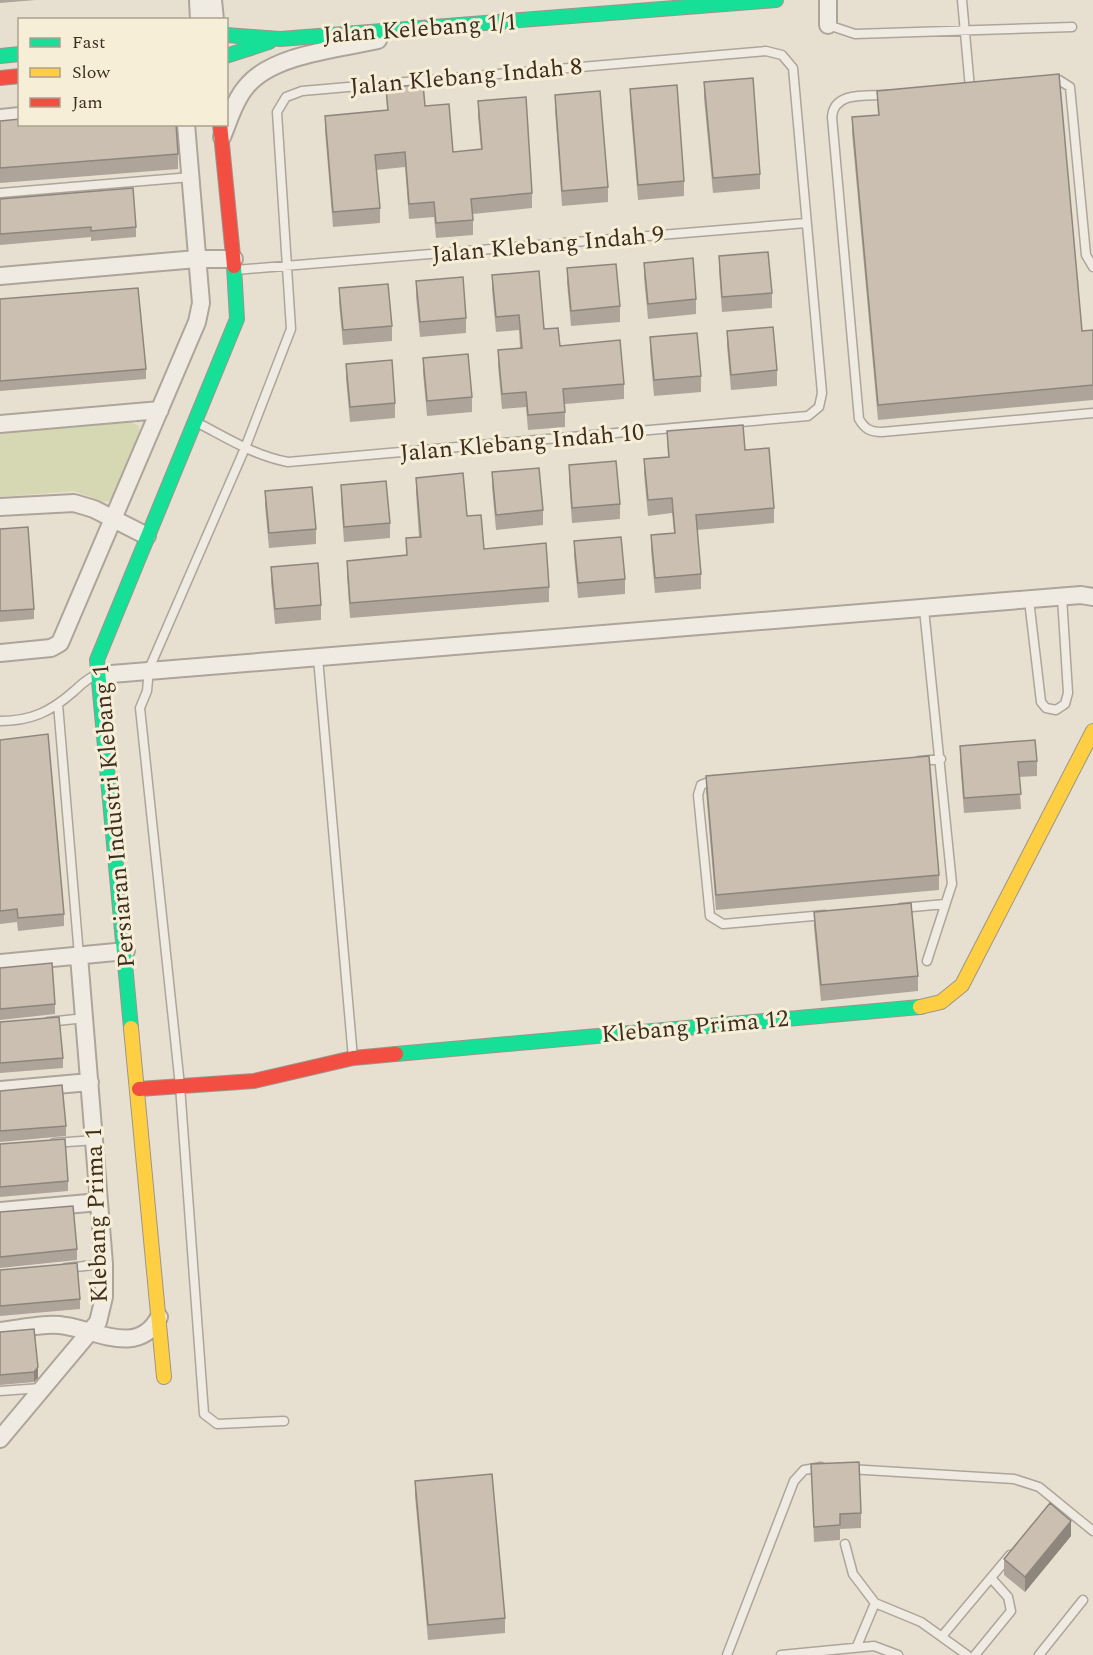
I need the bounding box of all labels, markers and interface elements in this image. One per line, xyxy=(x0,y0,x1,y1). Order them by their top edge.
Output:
street label: Jalan Kelebang 1/1 xyxy=(322,4,518,54)
legend xyxy=(18,18,228,126)
text: Fast xyxy=(72,29,105,56)
street label: Jalan Klebang Indah 8 xyxy=(348,49,584,105)
text: Slow xyxy=(72,59,111,86)
text: Jam xyxy=(72,89,103,116)
street label: Jalan Klebang Indah 9 xyxy=(430,217,666,273)
street label: Jalan Klebang Indah 10 xyxy=(398,414,646,472)
street label: Persiaran Industri Klebang 1 xyxy=(83,663,145,969)
street label: Klebang Prima 12 xyxy=(600,1001,790,1053)
street label: Klebang Prima 1 xyxy=(76,1126,118,1304)

